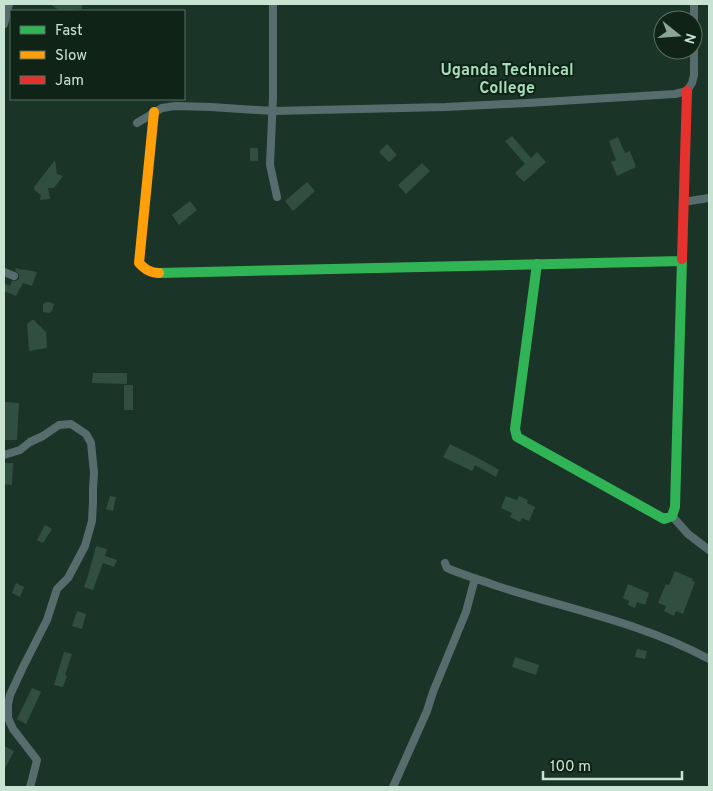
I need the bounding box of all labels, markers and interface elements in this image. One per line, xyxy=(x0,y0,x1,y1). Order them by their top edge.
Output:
legend xyxy=(10,10,185,100)
north arrow xyxy=(653,10,703,60)
text: Fast xyxy=(55,22,83,41)
text: N xyxy=(679,31,699,46)
text: Slow xyxy=(55,47,87,66)
district label: Uganda Technical College xyxy=(440,61,574,99)
text: Jam xyxy=(55,72,84,91)
scale bar xyxy=(543,748,682,780)
text: 100 m xyxy=(550,758,591,777)

